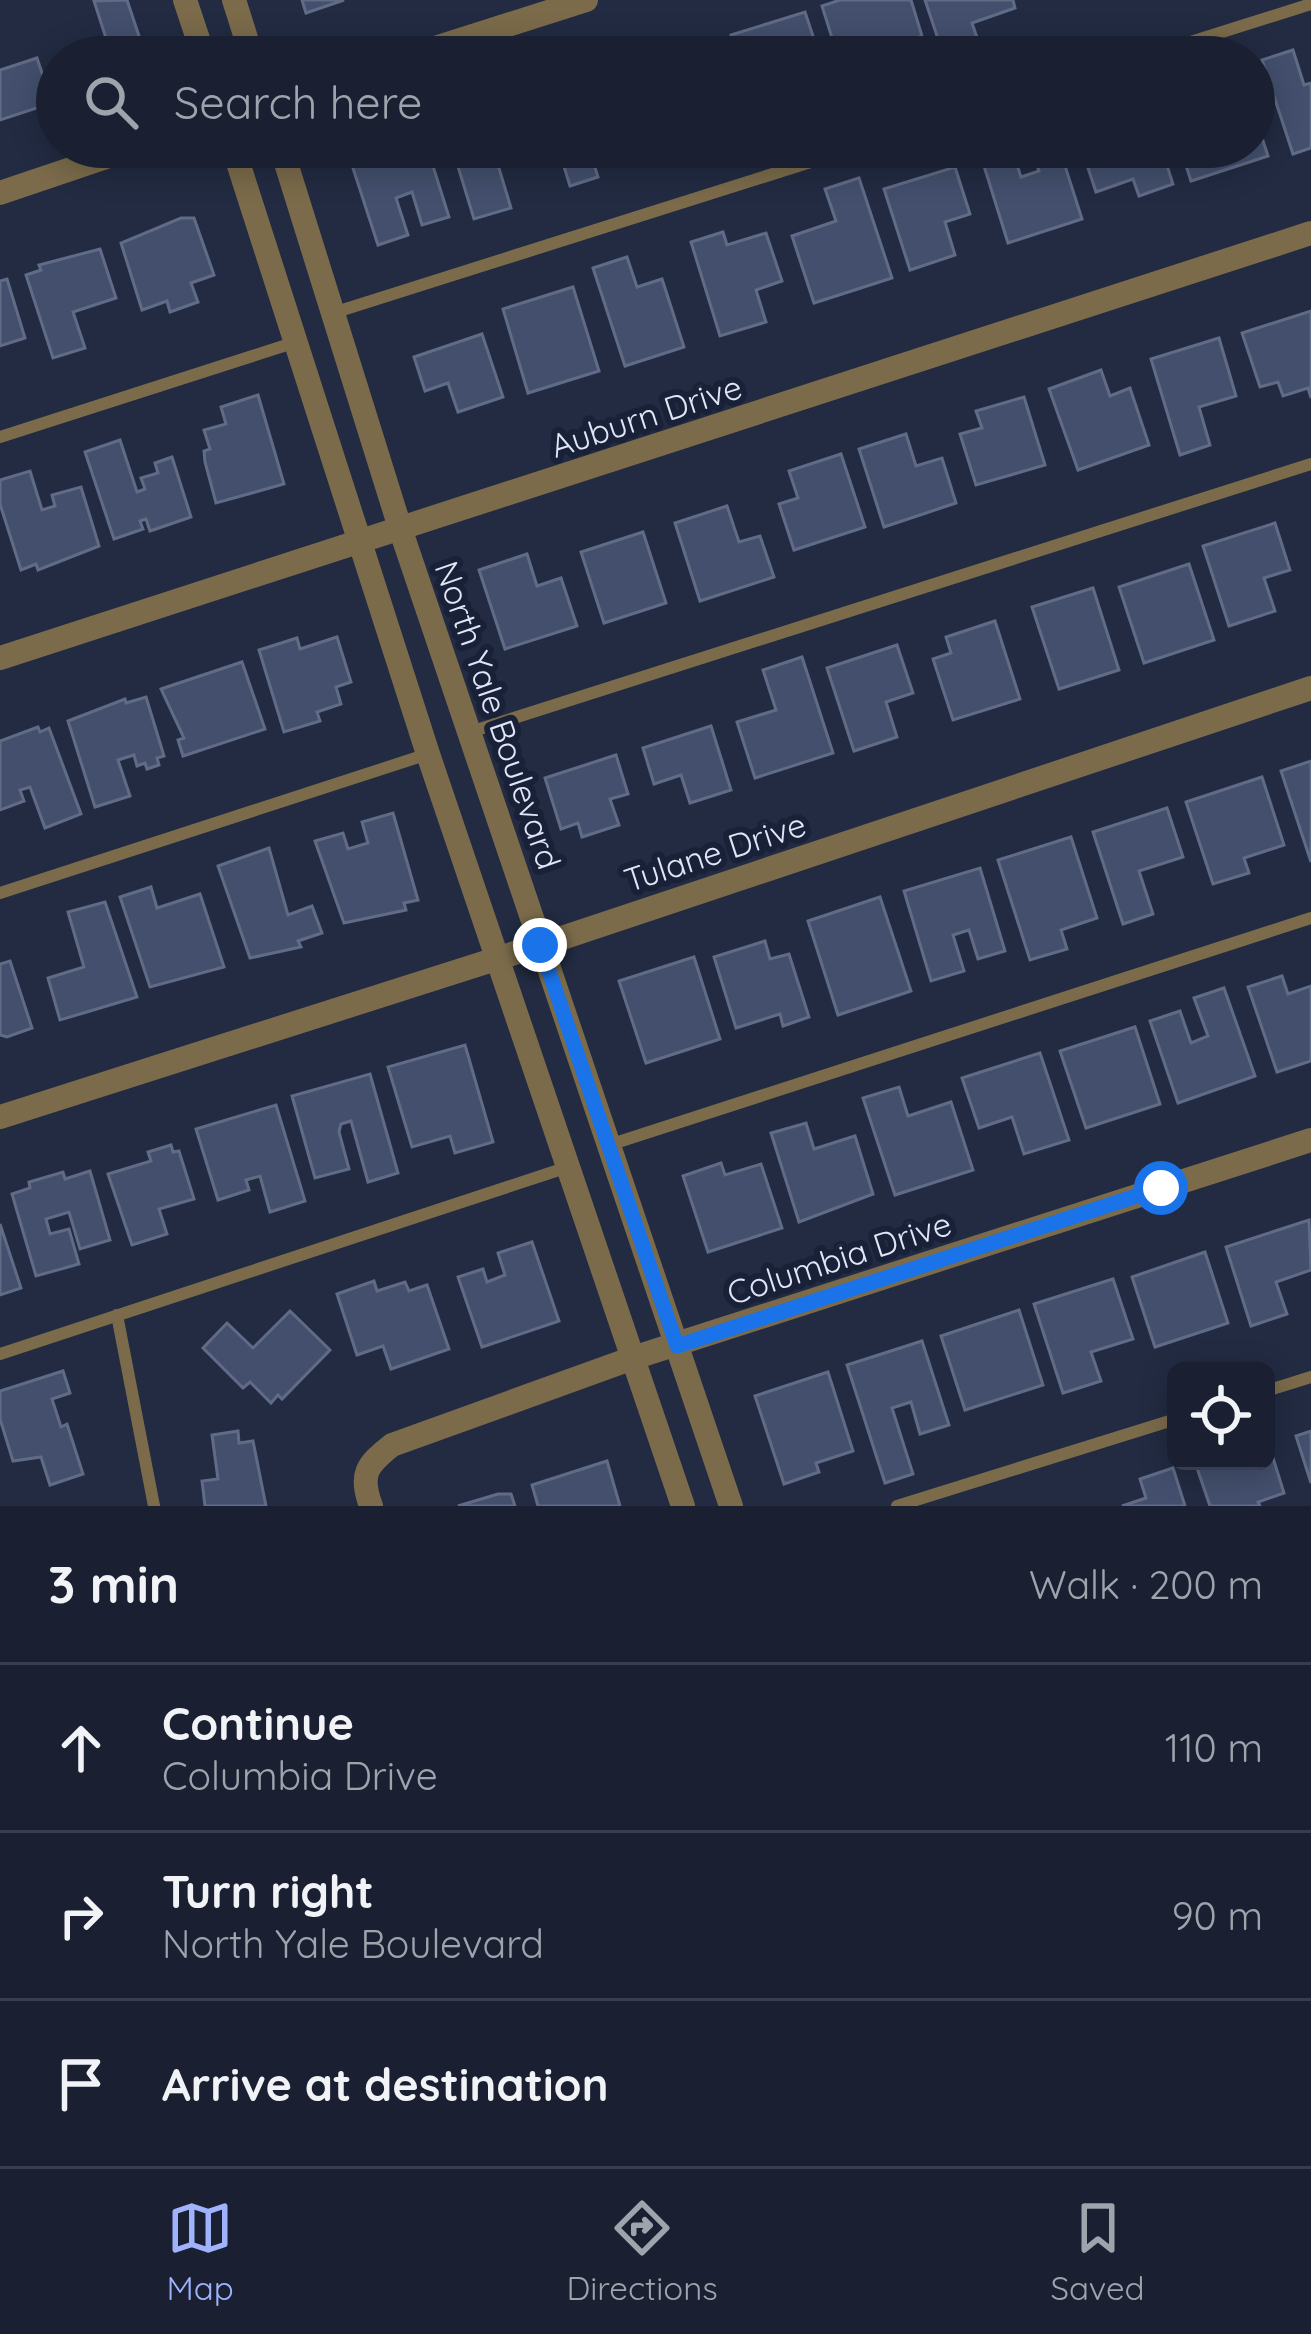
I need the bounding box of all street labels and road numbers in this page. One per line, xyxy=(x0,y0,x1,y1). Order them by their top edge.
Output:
street label: Auburn Drive xyxy=(545,365,747,466)
street label: North Yale Boulevard xyxy=(426,555,570,874)
street label: Tulane Drive xyxy=(619,803,811,900)
street label: Columbia Drive xyxy=(722,1202,956,1313)

